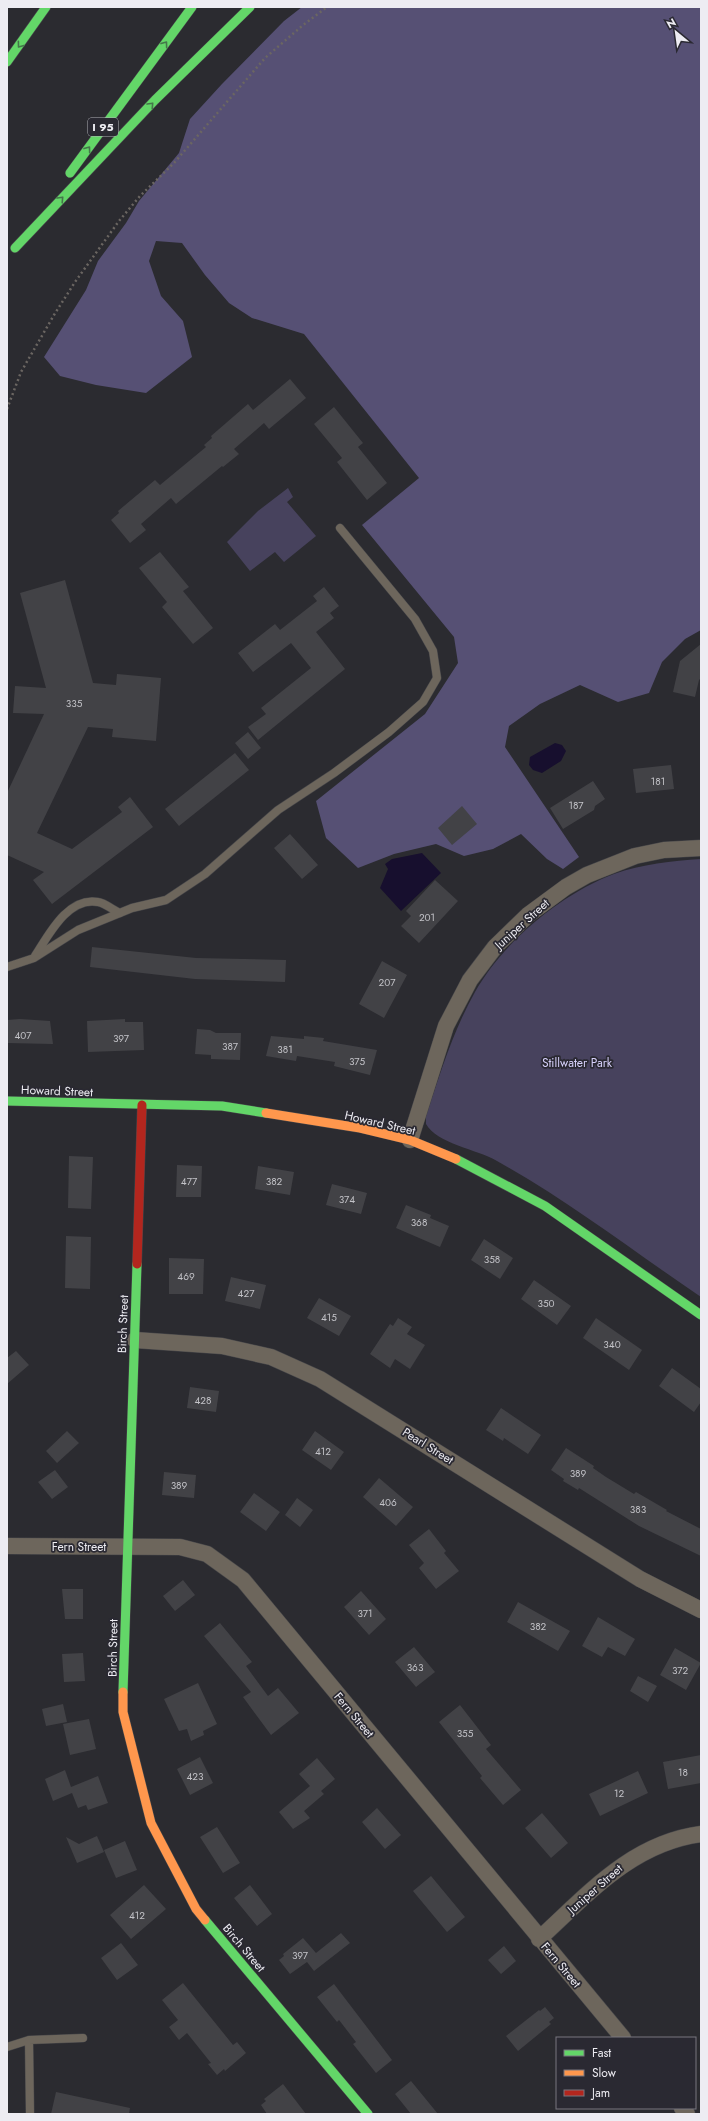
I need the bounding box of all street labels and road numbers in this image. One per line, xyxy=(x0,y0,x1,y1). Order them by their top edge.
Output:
road number: I 95 xyxy=(88,118,118,136)
street label: Juniper Street xyxy=(489,894,553,955)
street label: Howard Street xyxy=(21,1081,93,1101)
street label: Howard Street xyxy=(343,1106,417,1140)
street label: Birch Street xyxy=(113,1295,133,1353)
street label: Pearl Street xyxy=(399,1423,457,1469)
street label: Fern Street xyxy=(52,1538,106,1556)
street label: Birch Street xyxy=(103,1619,123,1677)
street label: Fern Street xyxy=(330,1688,378,1742)
street label: Juniper Street xyxy=(562,1860,627,1919)
street label: Birch Street xyxy=(218,1920,270,1976)
street label: Fern Street xyxy=(537,1938,585,1992)

